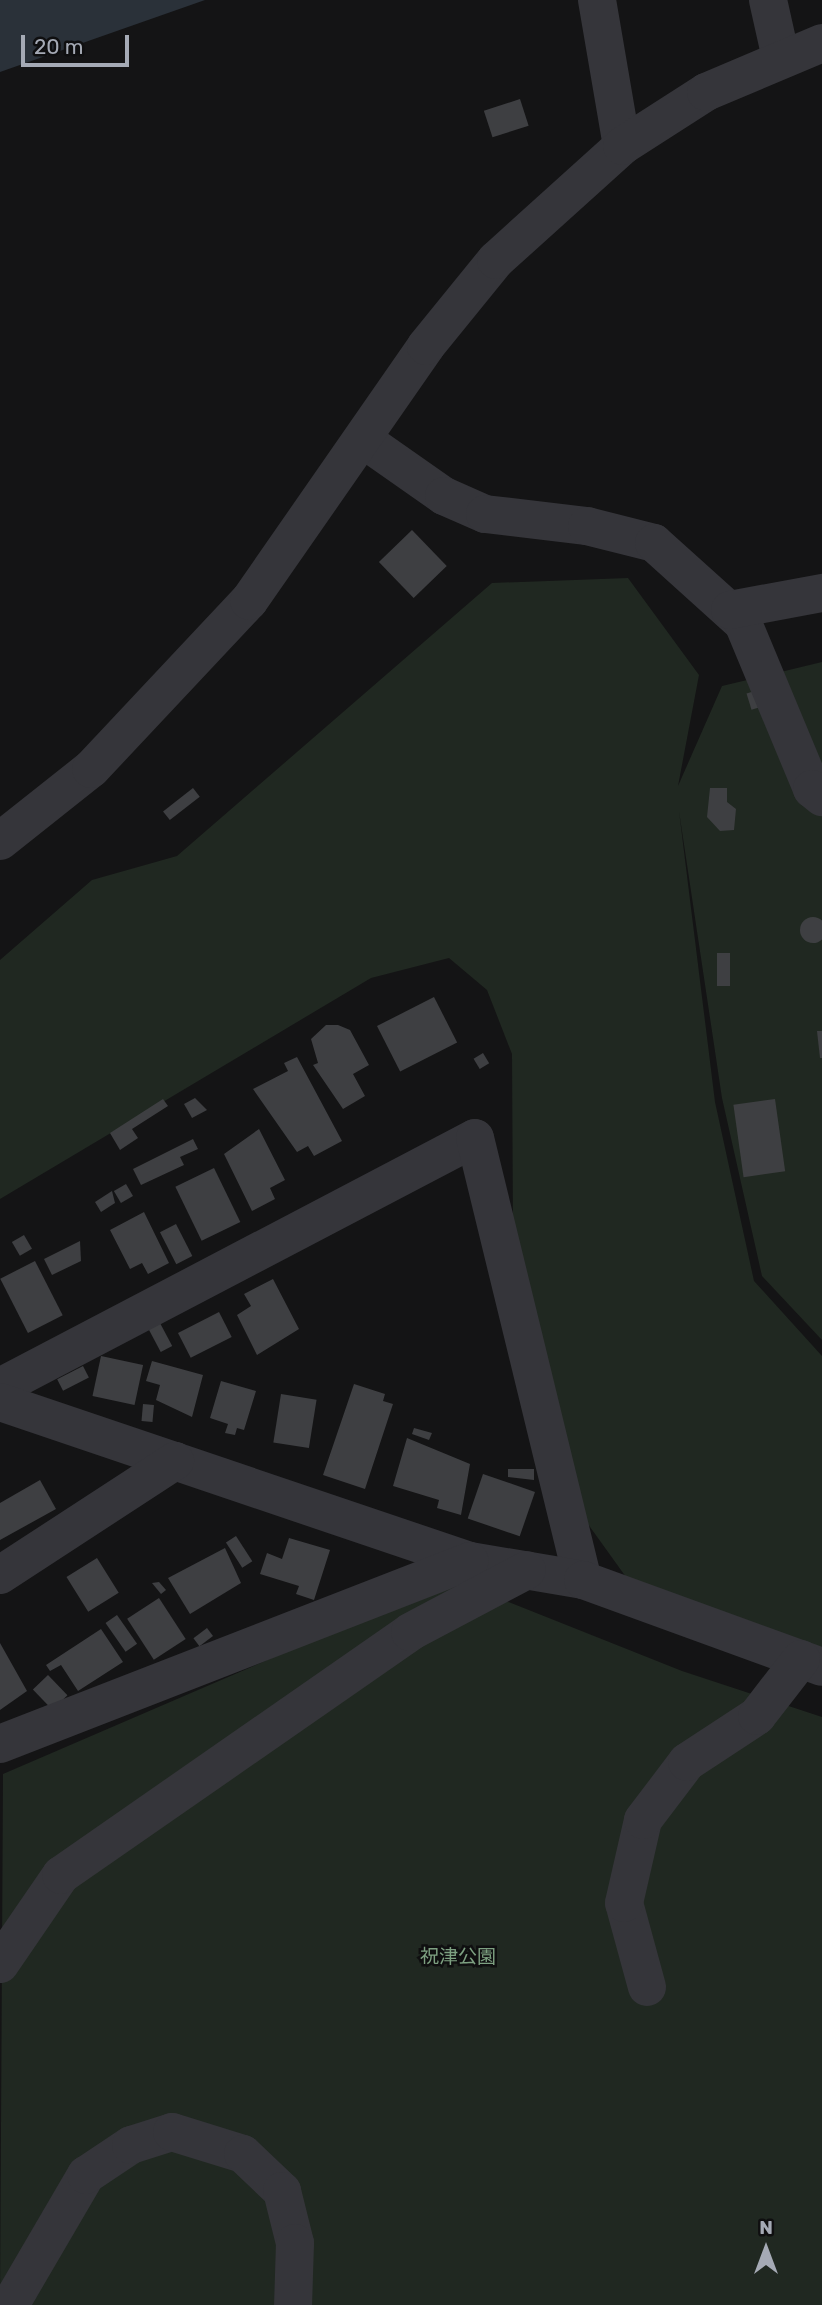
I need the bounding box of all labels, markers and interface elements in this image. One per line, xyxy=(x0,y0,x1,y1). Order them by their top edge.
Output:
scale bar xyxy=(24,21,133,65)
text: 20 m xyxy=(34,34,83,59)
park label: 祝津公園 xyxy=(420,1946,496,1968)
north arrow xyxy=(731,2214,801,2284)
text: N xyxy=(759,2216,773,2239)

